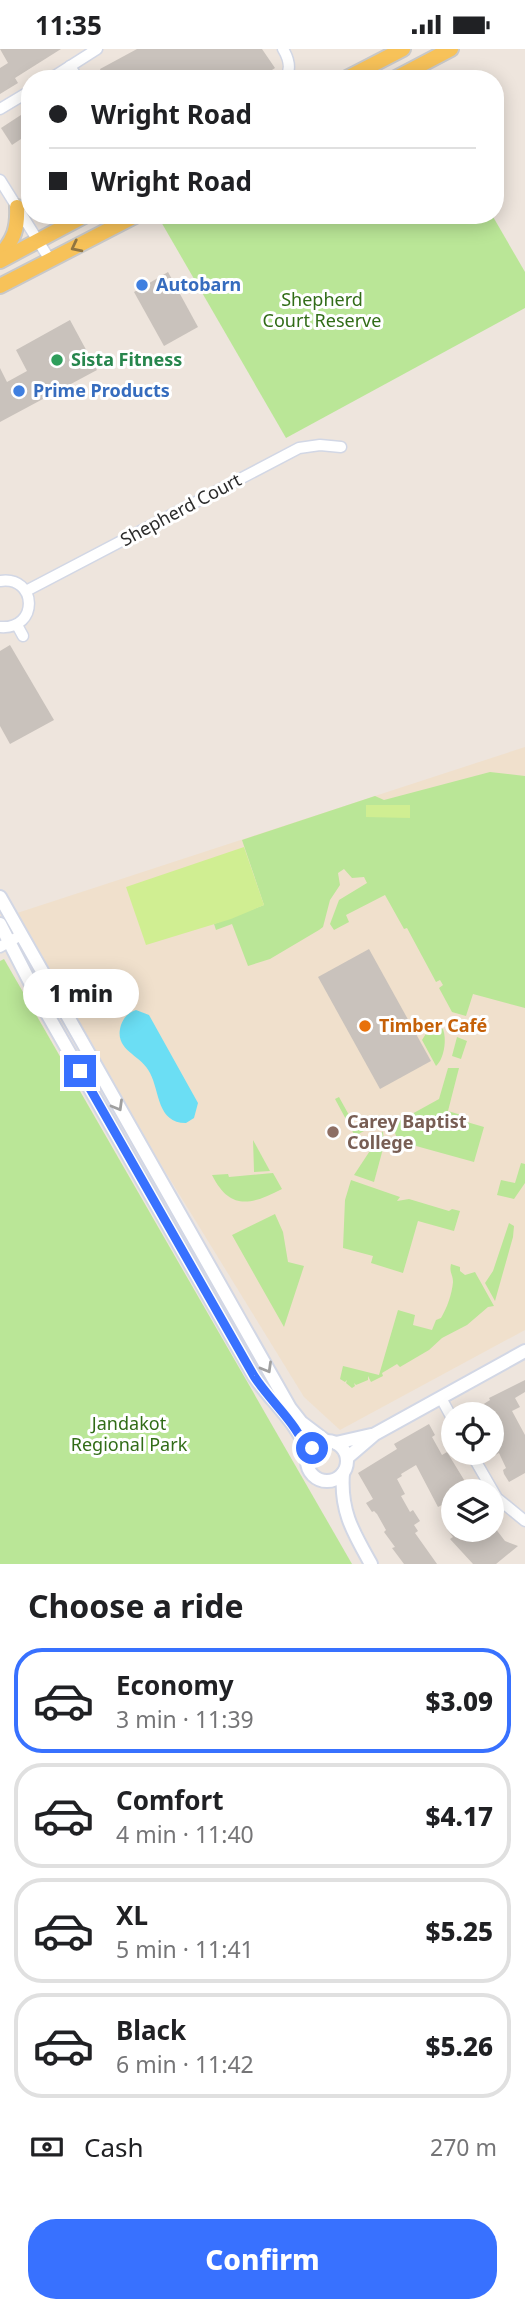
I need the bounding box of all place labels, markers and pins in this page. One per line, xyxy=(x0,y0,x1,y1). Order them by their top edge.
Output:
place label: Autobarn xyxy=(156,272,241,296)
marker: Autobarn xyxy=(134,277,150,293)
place label: Sista Fitness xyxy=(71,347,182,371)
marker: Sista Fitness xyxy=(49,352,65,368)
place label: Prime Products xyxy=(33,378,170,402)
marker: Prime Products xyxy=(11,383,27,399)
place label: Timber Café xyxy=(379,1013,487,1037)
marker: Timber Café xyxy=(357,1018,373,1034)
place label: Carey Baptist College xyxy=(347,1109,467,1154)
marker: Carey Baptist College xyxy=(325,1124,341,1140)

